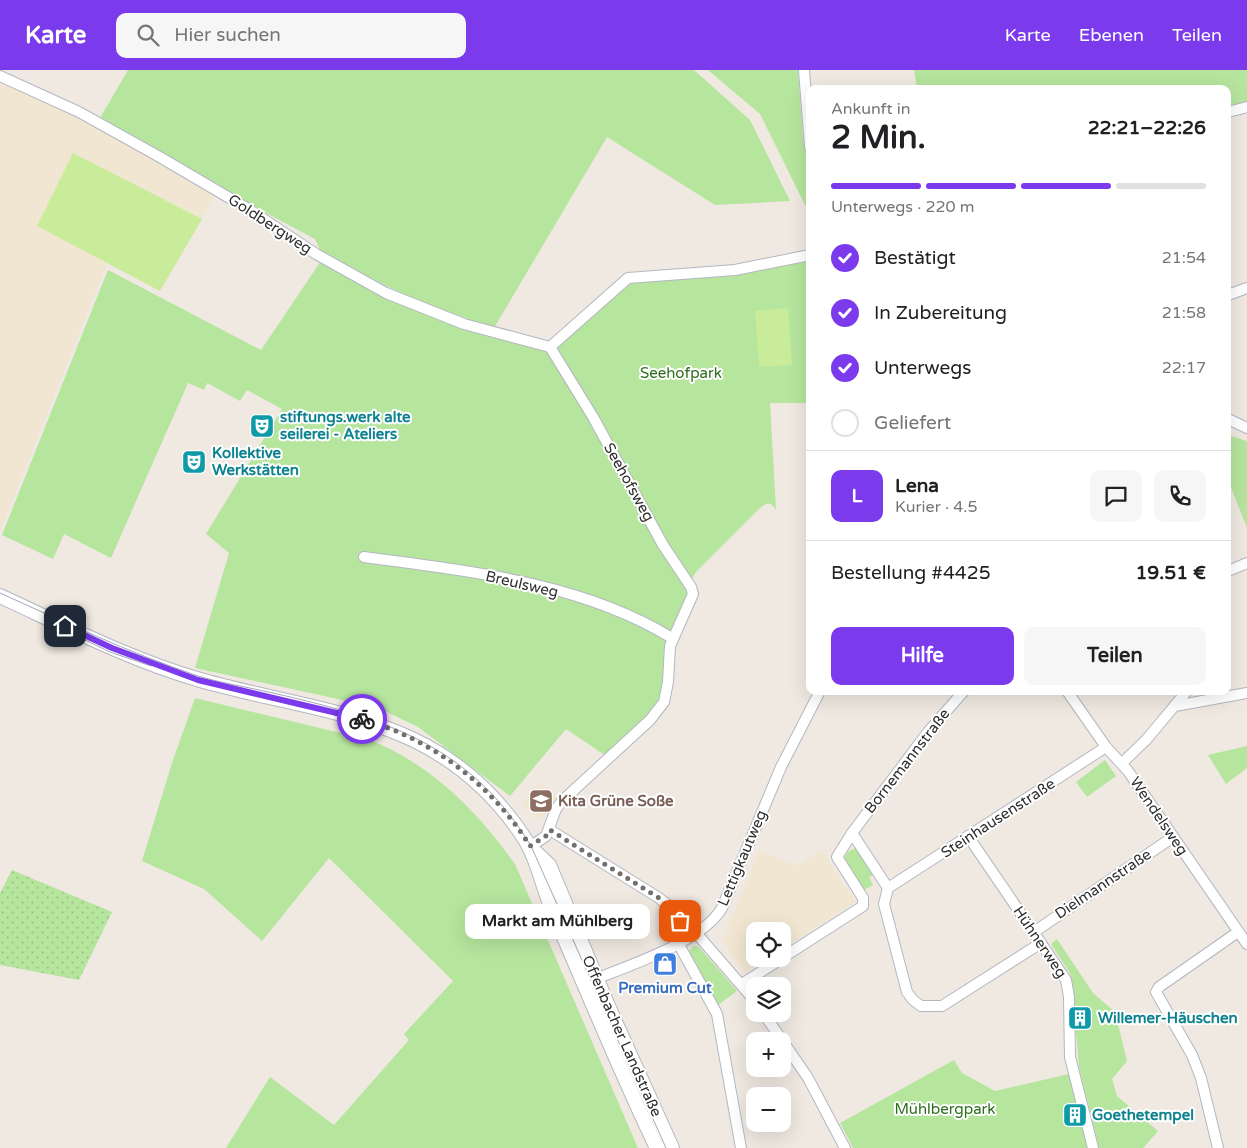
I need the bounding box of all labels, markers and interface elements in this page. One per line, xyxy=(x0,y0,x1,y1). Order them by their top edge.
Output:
search box xyxy=(116,13,466,58)
text: Karte xyxy=(25,21,86,50)
icon: search xyxy=(134,21,162,49)
text: Hier suchen xyxy=(174,24,281,46)
text: Karte xyxy=(1005,24,1051,46)
text: Ebenen xyxy=(1079,24,1144,46)
text: Teilen xyxy=(1172,24,1222,46)
text: Ankunft in xyxy=(831,99,911,119)
text: 22:21–22:26 xyxy=(1088,117,1206,139)
text: 2 Min. xyxy=(831,119,926,157)
street label: Goldbergweg xyxy=(225,190,315,258)
text: Unterwegs · 220 m xyxy=(831,197,974,217)
icon: check xyxy=(831,244,859,272)
text: Bestätigt xyxy=(874,247,956,269)
text: 21:54 xyxy=(1162,248,1206,268)
icon: check xyxy=(831,299,859,327)
text: In Zubereitung xyxy=(874,302,1007,324)
text: 21:58 xyxy=(1162,303,1206,323)
icon: check xyxy=(831,354,859,382)
text: Unterwegs xyxy=(874,357,971,379)
text: 22:17 xyxy=(1162,358,1206,378)
park label: Seehofpark xyxy=(640,364,722,382)
place label: stiftungs.werk alte seilerei - Ateliers xyxy=(280,408,411,443)
text: Geliefert xyxy=(874,412,951,434)
theatre icon: stiftungs.werk alte seilerei - Ateliers xyxy=(249,413,275,439)
street label: Seehofsweg xyxy=(600,440,658,524)
place label: Kollektive Werkstätten xyxy=(212,444,299,479)
theatre icon: Kollektive Werkstätten xyxy=(181,449,207,475)
button: chat xyxy=(1090,470,1142,522)
button: phone xyxy=(1154,470,1206,522)
text: Lena xyxy=(895,475,939,497)
text: L xyxy=(852,485,862,507)
text: Kurier · 4.5 xyxy=(895,497,978,517)
text: Bestellung #4425 xyxy=(831,562,991,584)
text: 19.51 € xyxy=(1135,562,1206,584)
street label: Breulsweg xyxy=(484,567,560,601)
pin xyxy=(44,605,86,647)
icon: home xyxy=(51,612,79,640)
button: Hilfe xyxy=(831,627,1014,685)
button: Teilen xyxy=(1024,627,1206,685)
courier xyxy=(337,694,387,744)
icon: bike xyxy=(348,705,376,733)
street label: Bornemannstraße xyxy=(861,705,953,817)
street label: Wendelsweg xyxy=(1126,773,1192,859)
street label: Steinhausenstraße xyxy=(938,774,1058,862)
school or university icon: Kita Grüne Soße xyxy=(528,788,554,814)
place label: Kita Grüne Soße xyxy=(558,792,674,810)
street label: Lettigkautweg xyxy=(714,807,770,909)
street label: Dielmannstraße xyxy=(1051,845,1155,923)
pin xyxy=(659,900,701,942)
street label: Hühnerweg xyxy=(1009,903,1071,981)
callout: Markt am Mühlberg xyxy=(465,904,650,938)
icon: bag xyxy=(666,907,694,935)
text: Markt am Mühlberg xyxy=(482,911,633,931)
map controls xyxy=(746,922,791,1132)
button: locate xyxy=(746,922,791,967)
shop icon: Premium Cut xyxy=(652,951,678,977)
street label: Offenbacher Landstraße xyxy=(578,953,666,1119)
button: layers xyxy=(746,977,791,1022)
place label: Premium Cut xyxy=(618,979,712,997)
building icon: Willemer-Häuschen xyxy=(1067,1005,1093,1031)
place label: Willemer-Häuschen xyxy=(1098,1009,1238,1027)
button: + xyxy=(746,1032,791,1077)
button: − xyxy=(746,1087,791,1132)
park label: Mühlbergpark xyxy=(894,1100,996,1118)
building icon: Goethetempel xyxy=(1062,1102,1088,1128)
place label: Goethetempel xyxy=(1092,1106,1194,1125)

